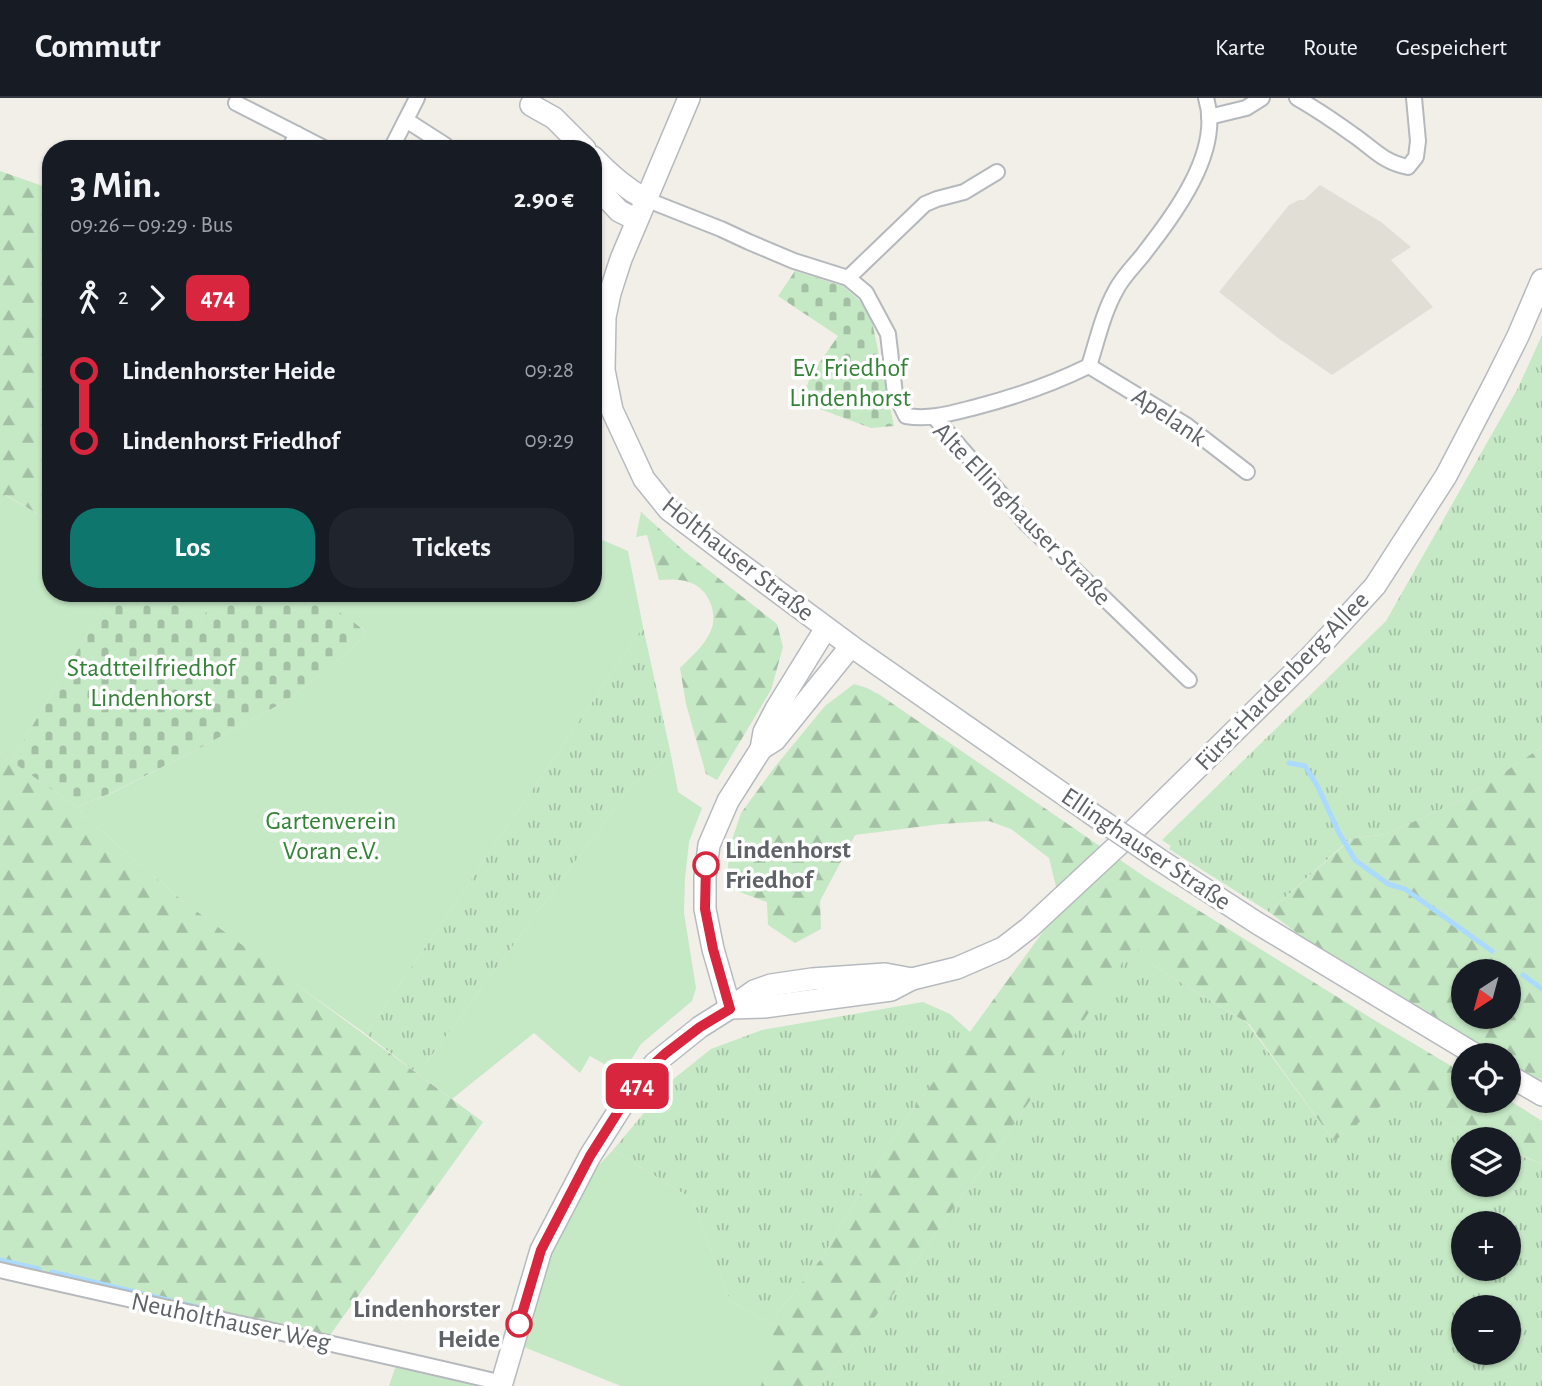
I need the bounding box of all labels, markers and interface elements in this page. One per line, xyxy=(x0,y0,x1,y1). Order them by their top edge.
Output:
text: Commutr xyxy=(35,31,161,64)
text: Karte xyxy=(1215,36,1265,60)
text: Route xyxy=(1303,36,1358,60)
text: Gespeichert xyxy=(1396,36,1507,60)
text: 3 Min. xyxy=(70,167,161,205)
text: 2.90 € xyxy=(514,186,574,212)
text: 09:26 – 09:29 · Bus xyxy=(70,214,233,237)
icon: walk xyxy=(70,279,108,317)
icon: forward xyxy=(138,279,176,317)
text: 2 xyxy=(118,286,128,309)
text: 474 xyxy=(200,286,235,310)
park label: Ev. Friedhof Lindenhorst xyxy=(789,355,911,411)
text: Lindenhorster Heide xyxy=(122,358,336,384)
text: 09:28 xyxy=(524,359,574,382)
street label: Apelank xyxy=(1127,383,1211,451)
street label: Alte Ellinghauser Straße xyxy=(928,417,1116,611)
text: Lindenhorst Friedhof xyxy=(122,428,340,454)
text: 09:29 xyxy=(525,429,574,452)
street label: Holthauser Straße xyxy=(657,492,819,626)
button: Los xyxy=(70,508,315,588)
button: Tickets xyxy=(329,508,574,588)
street label: Fürst-Hardenberg-Allee xyxy=(1190,587,1374,775)
park label: Stadtteilfriedhof Lindenhorst xyxy=(67,655,237,711)
street label: Ellinghauser Straße xyxy=(1057,783,1235,915)
park label: Gartenverein Voran e.V. xyxy=(265,808,397,864)
place label: Lindenhorst Friedhof xyxy=(725,837,851,893)
marker: Lindenhorst Friedhof xyxy=(693,852,719,878)
north arrow xyxy=(1451,959,1521,1029)
map controls xyxy=(1451,959,1521,1365)
button: locate xyxy=(1451,1043,1521,1113)
line badge: 474 xyxy=(597,1063,677,1109)
text: 474 xyxy=(620,1074,654,1098)
button: layers xyxy=(1451,1127,1521,1197)
button: + xyxy=(1451,1211,1521,1281)
street label: Neuholthauser Weg xyxy=(129,1288,333,1356)
button: − xyxy=(1451,1295,1521,1365)
place label: Lindenhorster Heide xyxy=(353,1296,500,1352)
marker: Lindenhorster Heide xyxy=(506,1311,532,1337)

